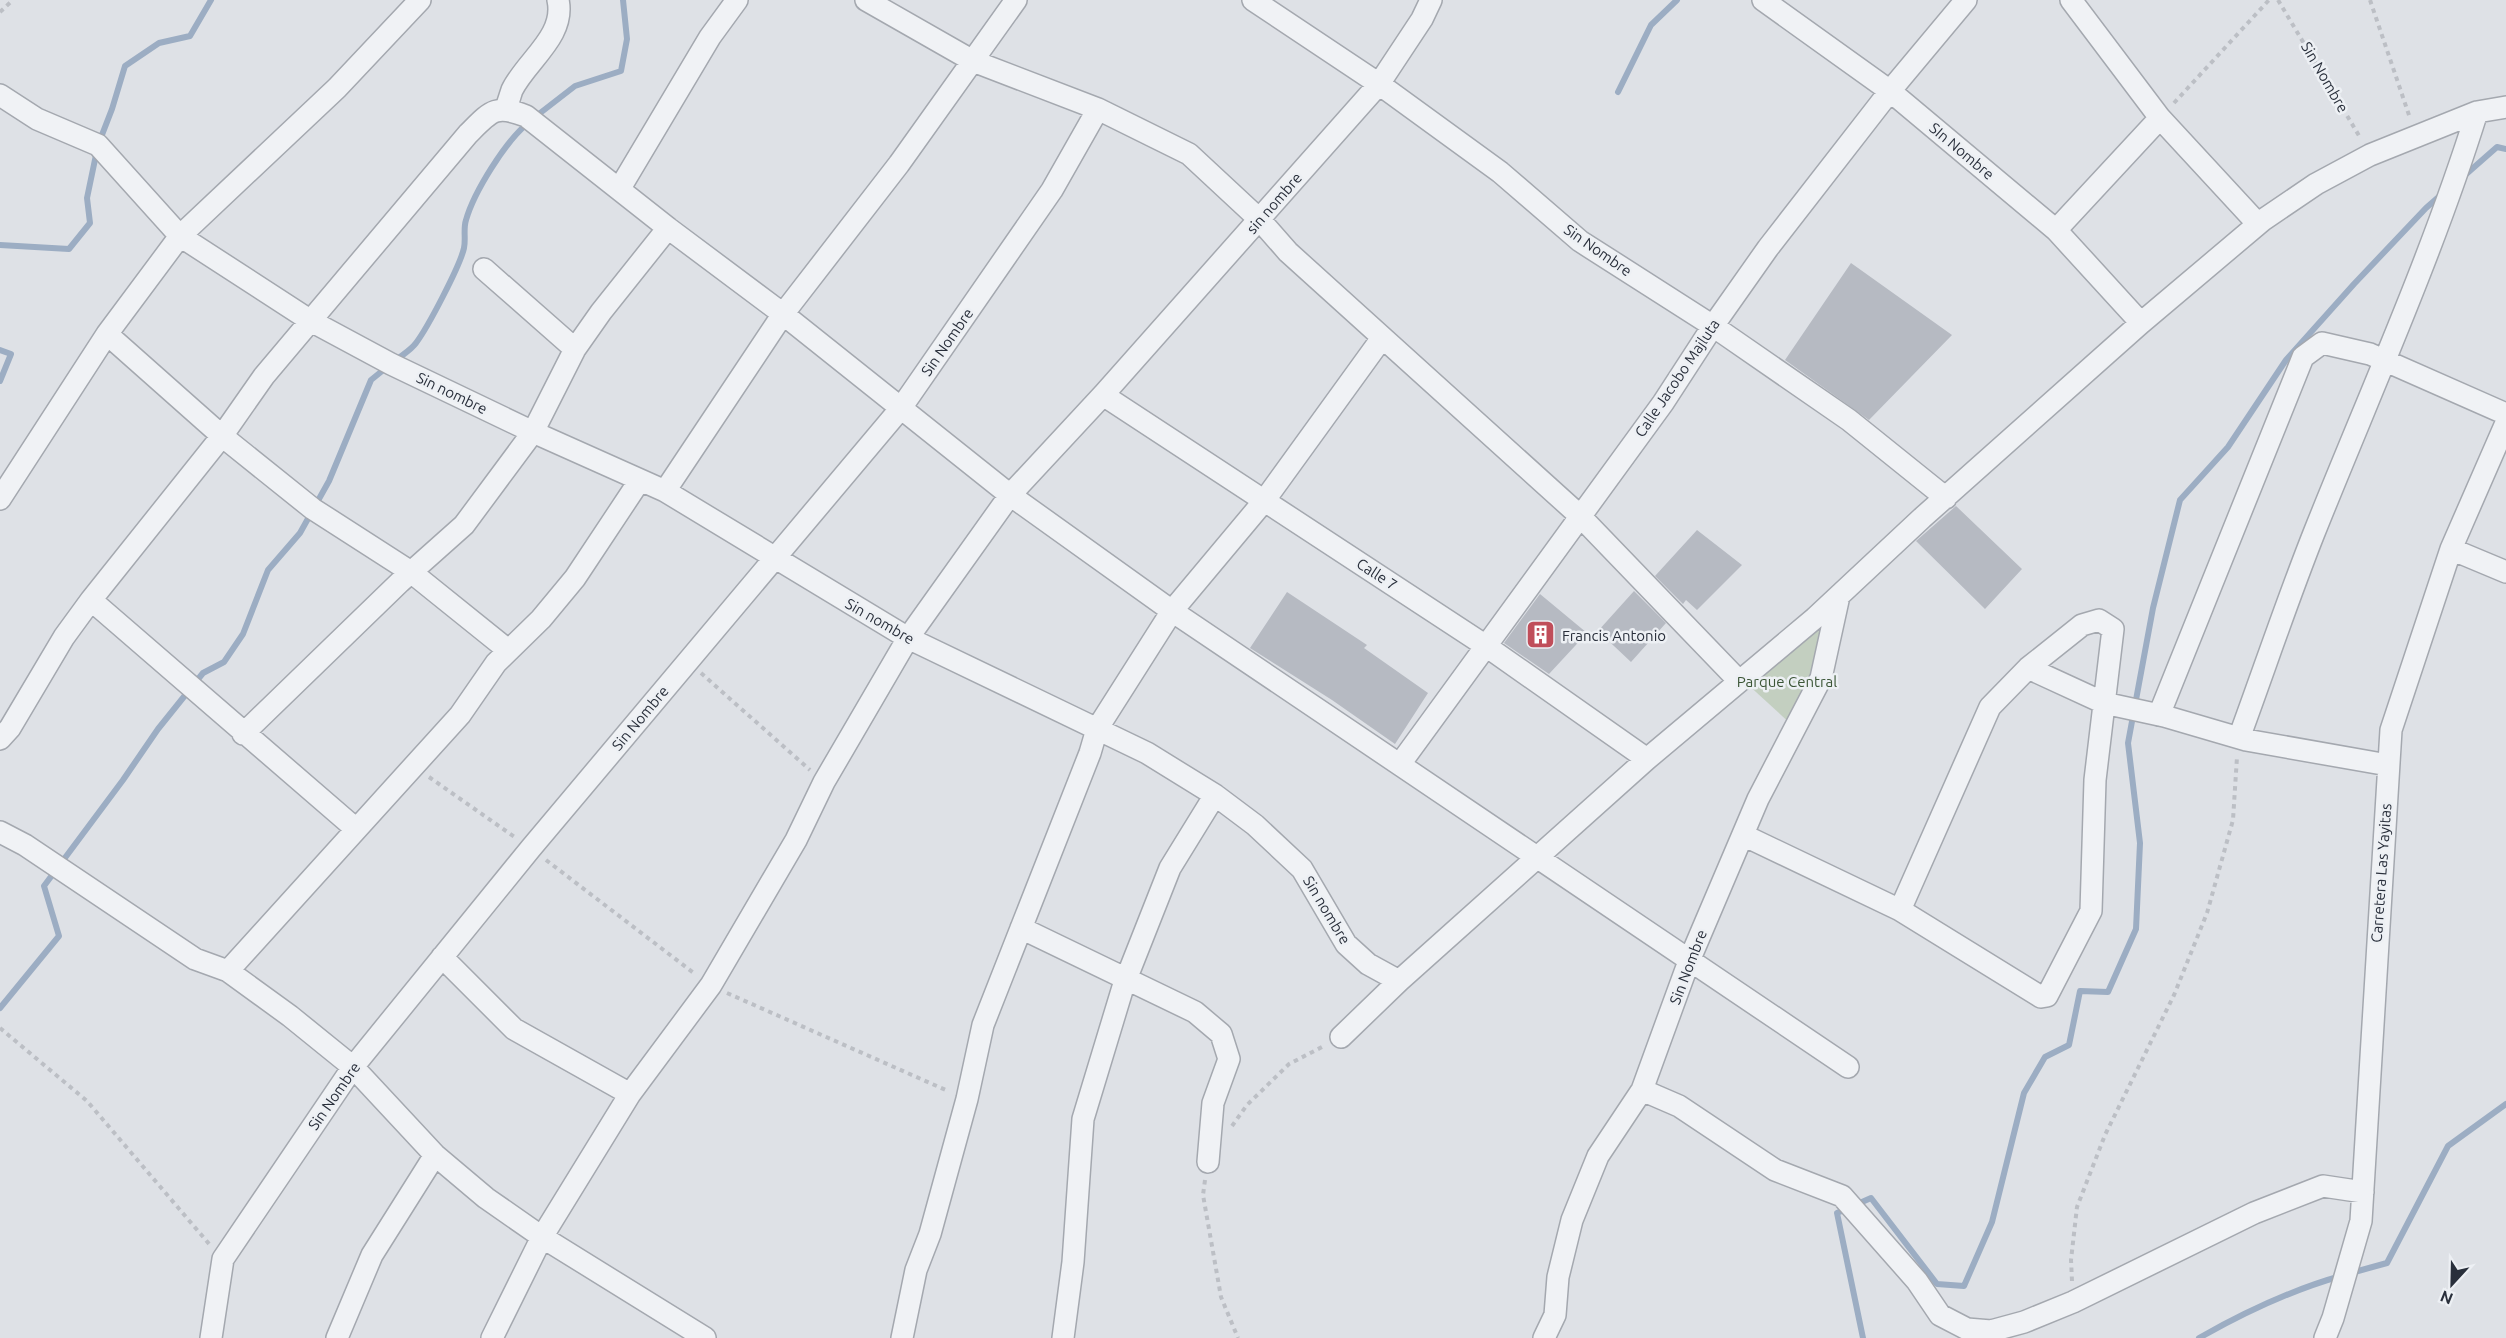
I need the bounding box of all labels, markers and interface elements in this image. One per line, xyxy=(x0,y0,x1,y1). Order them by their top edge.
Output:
street label: Sin Nombre xyxy=(2298,39,2352,115)
street label: SIn Nombre xyxy=(1926,119,1998,183)
street label: sin nombre xyxy=(1243,169,1305,237)
street label: Sin Nombre xyxy=(1561,220,1635,280)
street label: Sin Nombre xyxy=(917,305,977,379)
street label: Calle Jacobo Majluta xyxy=(1631,316,1723,440)
street label: Sin nombre xyxy=(414,369,490,417)
street label: Calle 7 xyxy=(1354,555,1400,593)
street label: Sin nombre xyxy=(843,595,917,647)
building icon: Francis Antonio xyxy=(1525,619,1557,651)
place label: Francis Antonio xyxy=(1562,627,1666,644)
park label: Parque Central xyxy=(1737,673,1837,690)
street label: Sin Nombre xyxy=(608,682,672,754)
street label: Carretera Las Yayitas xyxy=(2368,803,2394,943)
street label: Sin nombre xyxy=(1300,873,1354,947)
street label: Sin Nombre xyxy=(1666,927,1710,1007)
street label: Sin Nombre xyxy=(304,1059,364,1133)
north arrow xyxy=(2422,1254,2482,1314)
text: N xyxy=(2437,1287,2455,1308)

